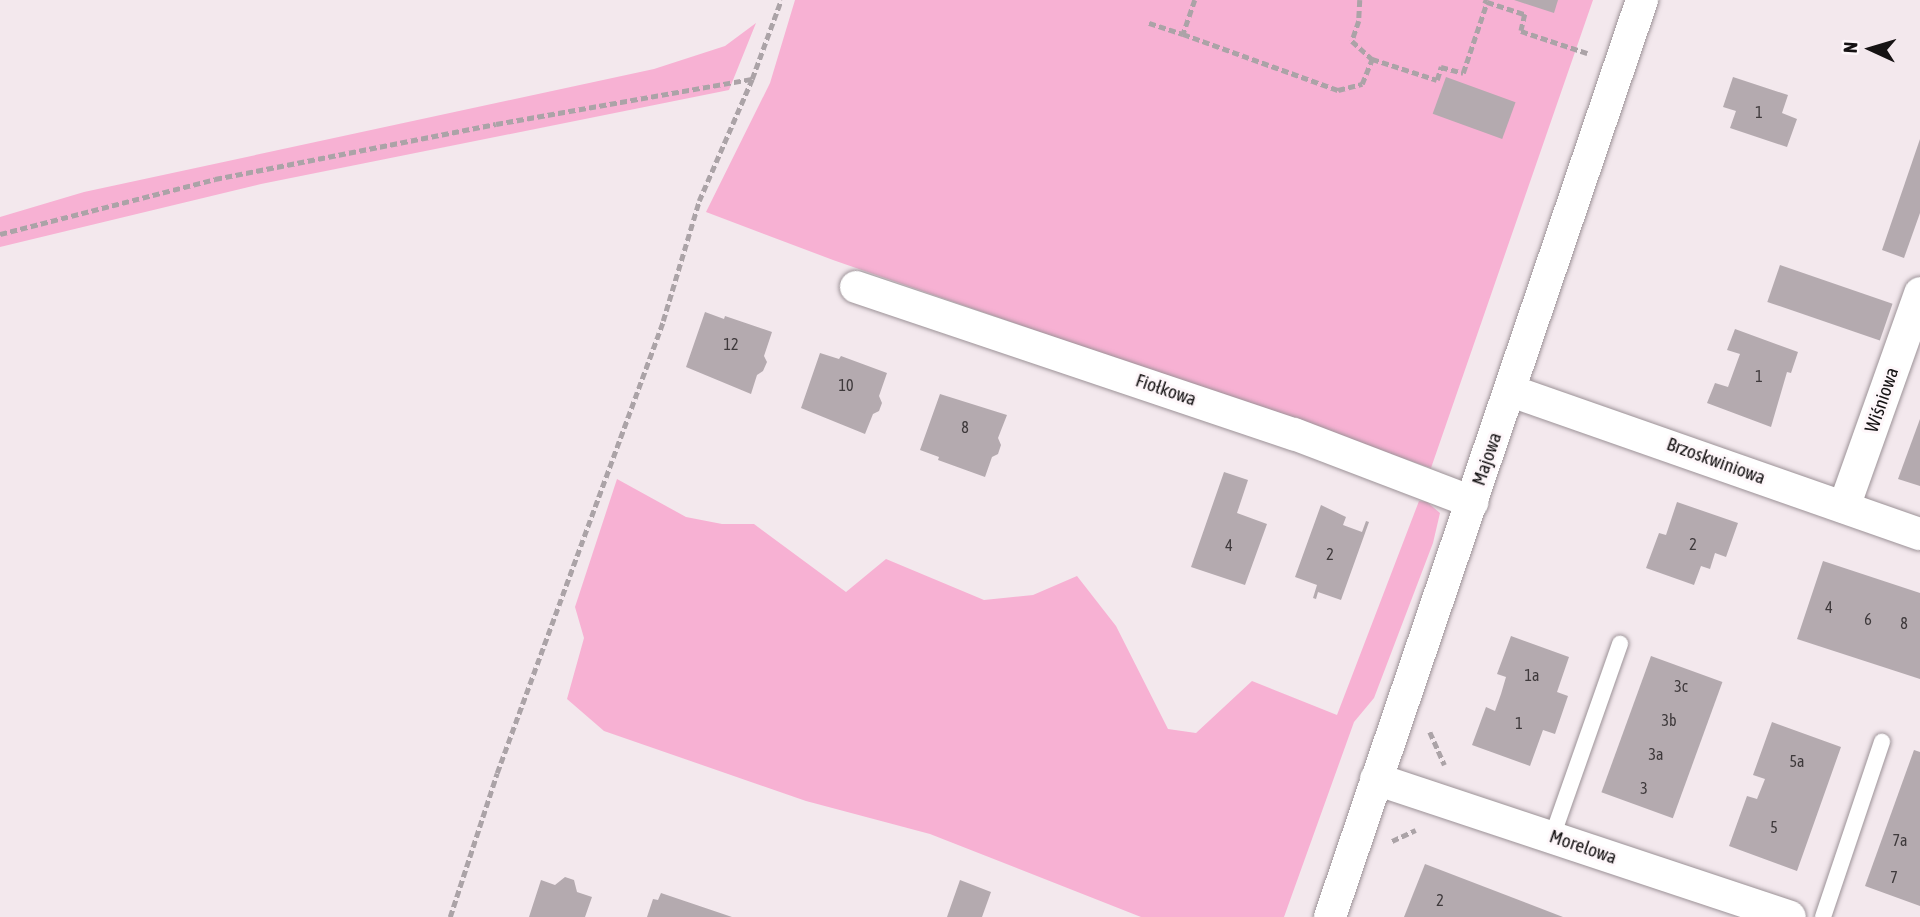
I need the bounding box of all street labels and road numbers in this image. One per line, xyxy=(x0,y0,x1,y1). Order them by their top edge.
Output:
street label: Wiśniowa xyxy=(1860,365,1904,435)
street label: Fiołkowa xyxy=(1133,369,1199,411)
street label: Majowa xyxy=(1467,429,1507,489)
street label: Brzoskwiniowa xyxy=(1664,433,1768,489)
street label: Morelowa xyxy=(1546,825,1620,869)

